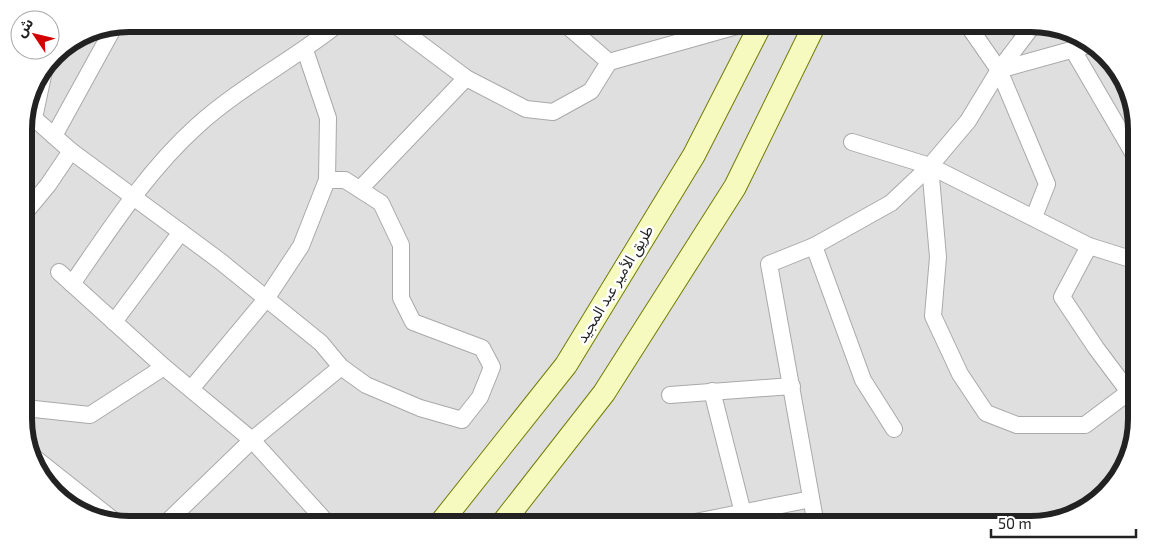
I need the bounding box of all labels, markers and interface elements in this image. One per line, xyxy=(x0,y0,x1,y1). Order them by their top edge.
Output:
north arrow xyxy=(10,10,60,60)
text: ش xyxy=(11,15,36,40)
street label: طريق الأمير عبد المجيد xyxy=(572,221,658,347)
scale bar xyxy=(991,506,1136,538)
text: 50 m xyxy=(998,514,1032,532)

